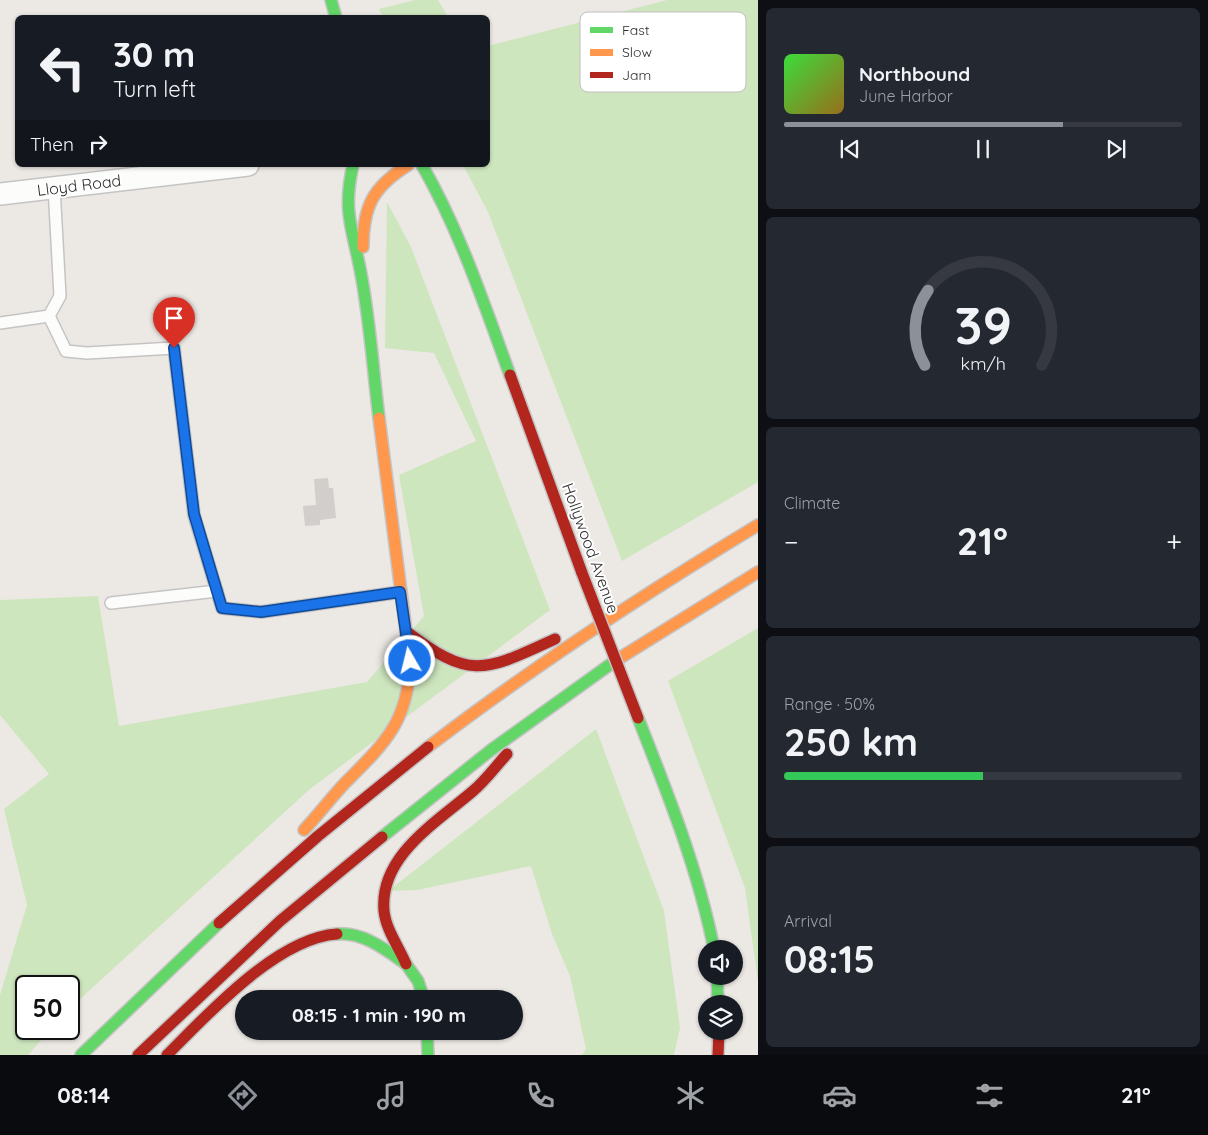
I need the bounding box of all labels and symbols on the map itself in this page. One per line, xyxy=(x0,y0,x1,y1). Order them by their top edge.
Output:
legend xyxy=(580,12,746,92)
text: Fast xyxy=(622,21,650,39)
text: Slow xyxy=(622,43,652,61)
text: Jam xyxy=(622,66,651,84)
street label: Lloyd Road xyxy=(36,170,122,200)
pin xyxy=(153,297,195,348)
street label: Hollywood Avenue xyxy=(558,480,624,616)
position arrow xyxy=(383,634,435,686)
speed limit sign: 50 xyxy=(15,975,80,1040)

